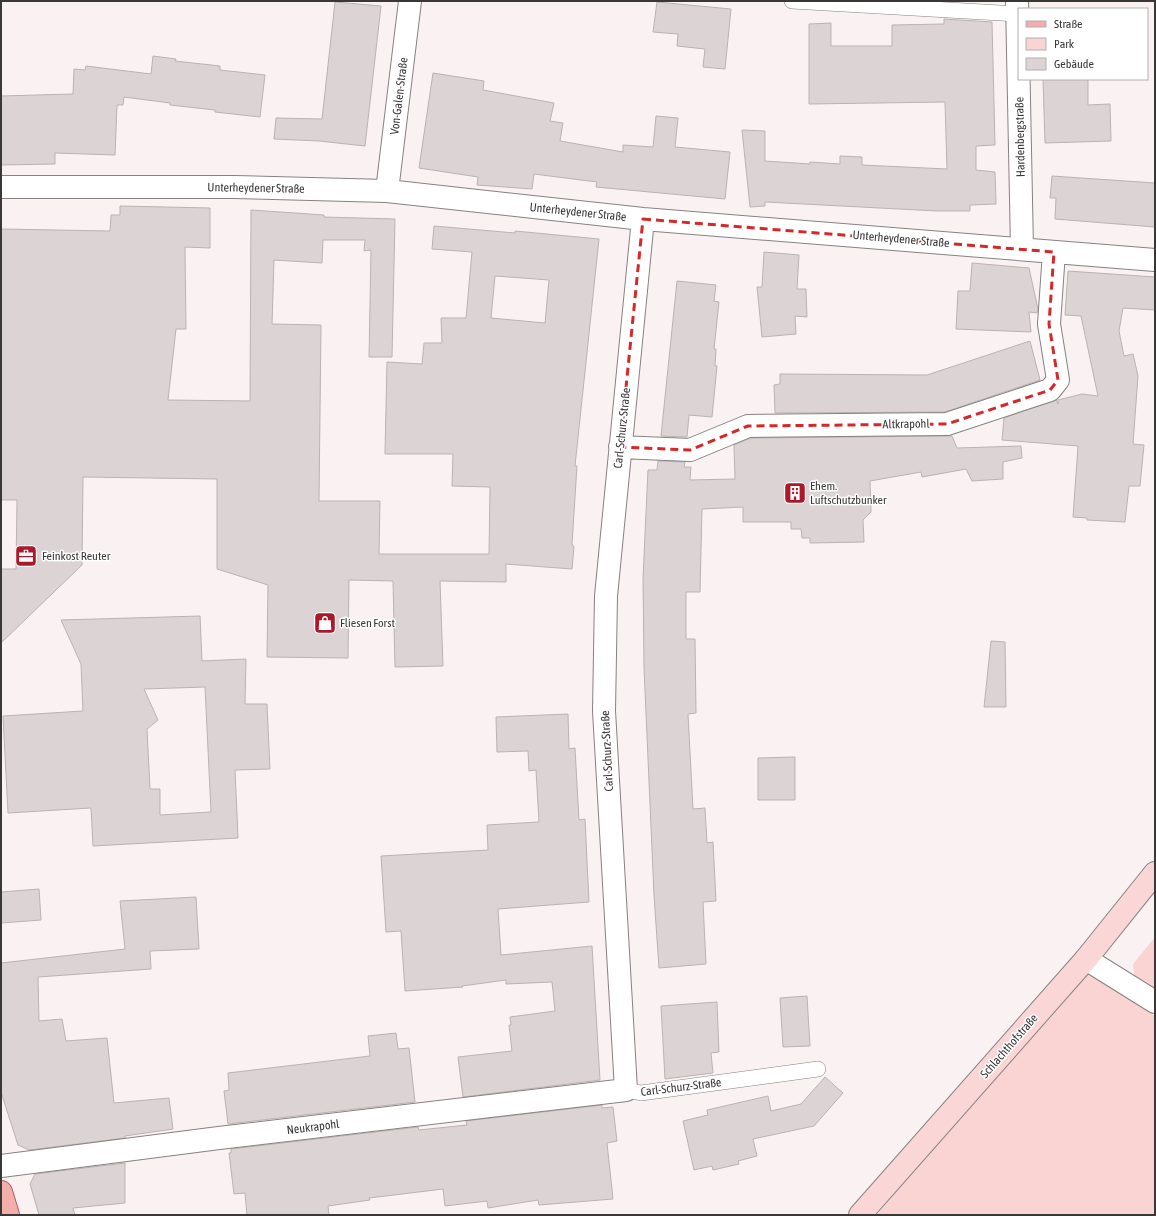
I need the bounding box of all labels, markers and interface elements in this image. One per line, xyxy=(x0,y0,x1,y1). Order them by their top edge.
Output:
legend xyxy=(1018,8,1148,80)
text: Straße xyxy=(1054,17,1082,31)
text: Park xyxy=(1054,37,1075,51)
street label: Von-Galen-Straße xyxy=(387,57,411,135)
text: Gebäude xyxy=(1054,57,1094,71)
street label: Hardenbergstraße xyxy=(1012,97,1028,177)
street label: Unterheydener Straße xyxy=(207,180,305,196)
street label: Unterheydener Straße xyxy=(529,200,627,224)
street label: Unterheydener Straße xyxy=(852,228,950,250)
street label: Carl-Schurz-Straße xyxy=(611,387,633,469)
street label: Altkrapohl xyxy=(882,417,930,431)
place label: Ehem. Luftschutzbunker xyxy=(810,479,887,507)
building icon: Ehem. Luftschutzbunker xyxy=(782,480,808,506)
office icon: Feinkost Reuter xyxy=(13,543,39,569)
place label: Feinkost Reuter xyxy=(42,549,111,563)
shop icon: Fliesen Forst xyxy=(312,610,338,636)
place label: Fliesen Forst xyxy=(340,616,395,630)
street label: Carl-Schurz-Straße xyxy=(598,710,616,792)
street label: Schlachthofstraße xyxy=(977,1011,1041,1081)
street label: Carl-Schurz-Straße xyxy=(640,1075,722,1099)
street label: Neukrapohl xyxy=(286,1117,341,1137)

